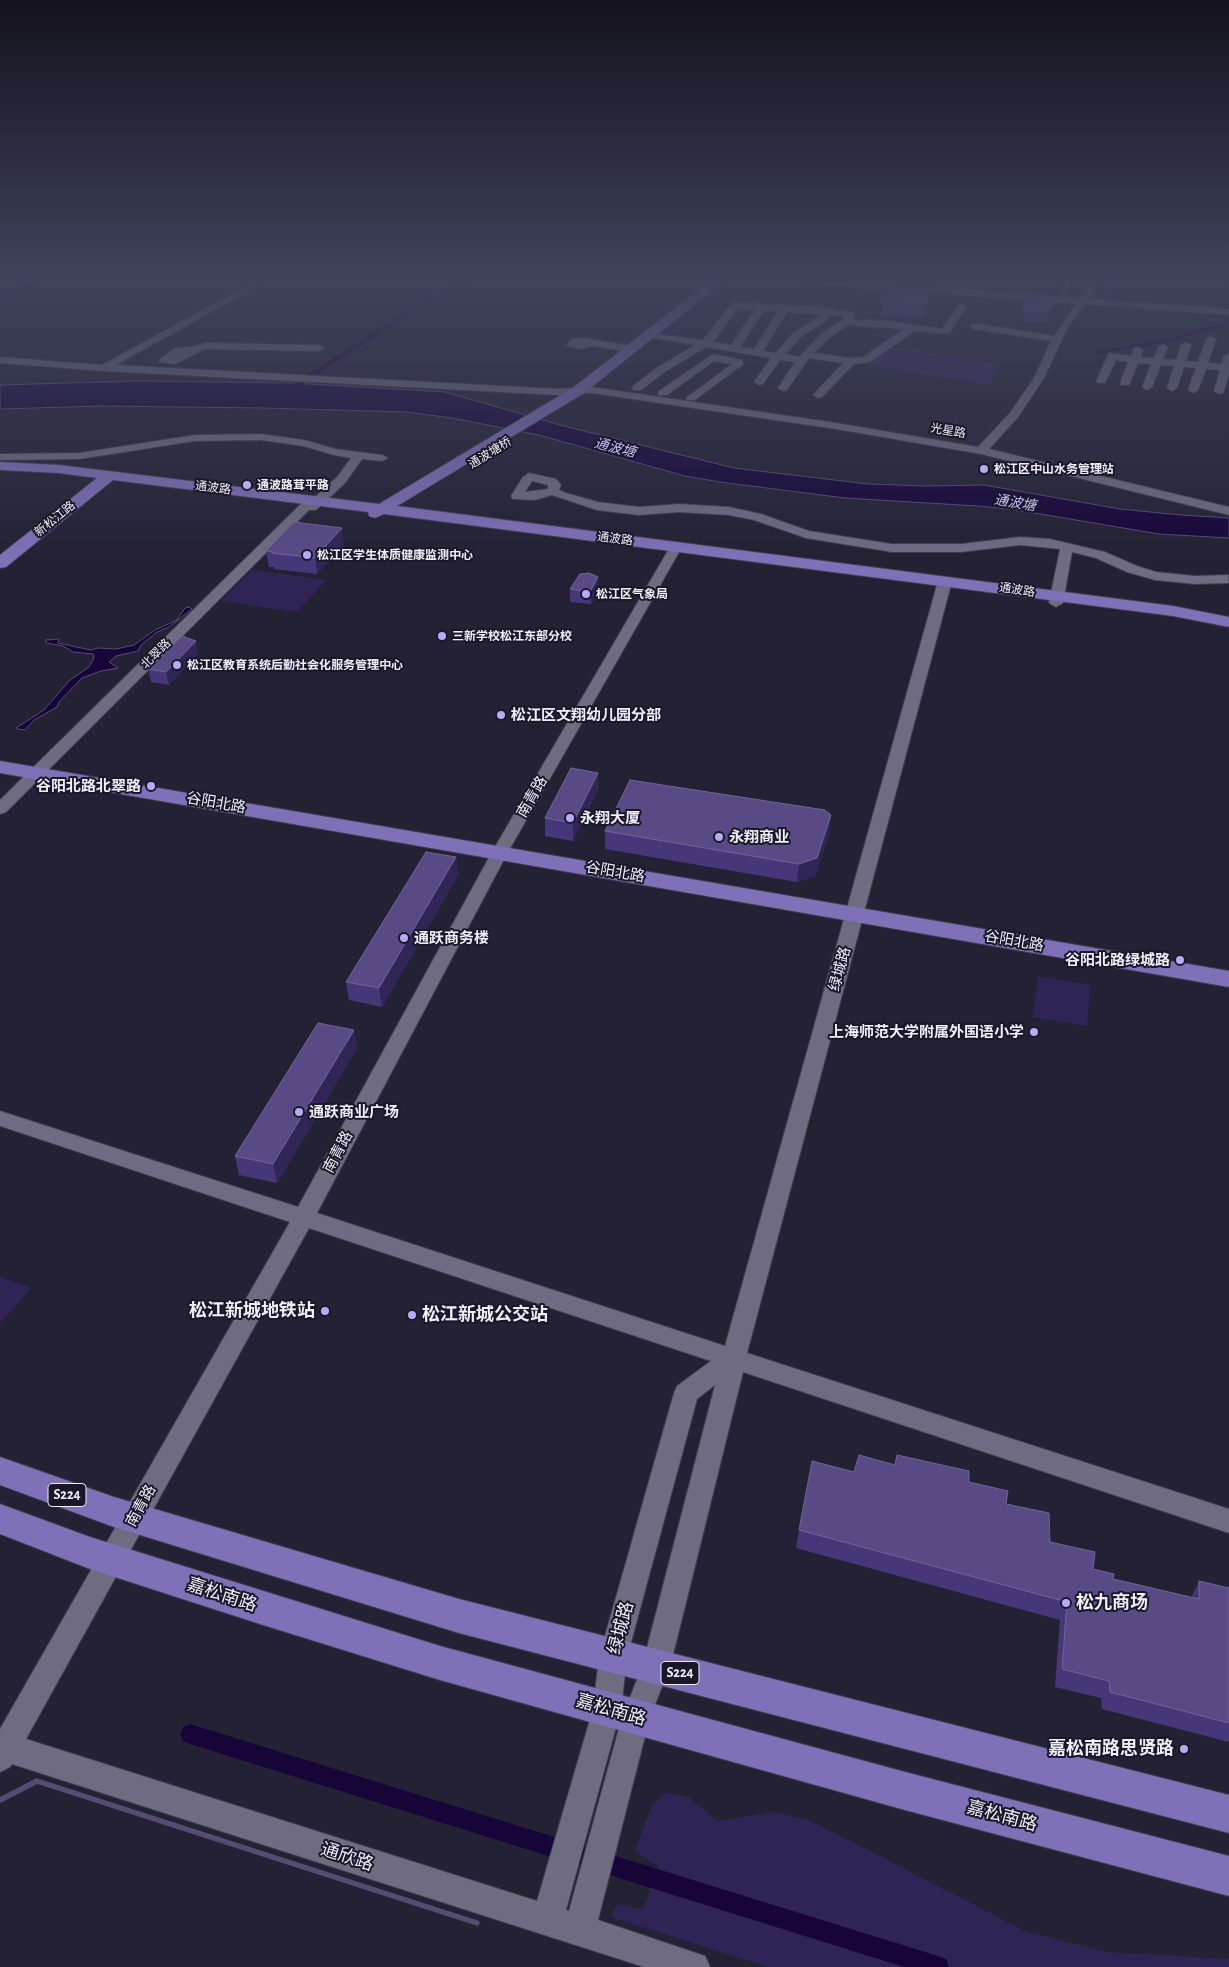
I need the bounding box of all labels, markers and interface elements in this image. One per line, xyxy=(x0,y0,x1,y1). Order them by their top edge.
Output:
street label: 光星路 xyxy=(929,421,967,441)
street label: 通波塘桥 xyxy=(466,434,514,472)
water label: 通波塘 xyxy=(593,435,637,461)
place label: 松江区中山水务管理站 xyxy=(994,462,1114,476)
marker: 松江区中山水务管理站 xyxy=(978,463,990,475)
place label: 通波路茸平路 xyxy=(257,478,329,492)
street label: 通波路 xyxy=(194,479,232,497)
marker: 通波路茸平路 xyxy=(241,479,253,491)
water label: 通波塘 xyxy=(993,491,1037,515)
street label: 新松江路 xyxy=(32,498,78,540)
street label: 通波路 xyxy=(596,530,634,548)
place label: 松江区学生体质健康监测中心 xyxy=(317,548,473,562)
marker: 松江区学生体质健康监测中心 xyxy=(301,549,313,561)
street label: 通波路 xyxy=(998,580,1036,600)
place label: 松江区气象局 xyxy=(596,587,668,601)
marker: 松江区气象局 xyxy=(580,588,592,600)
place label: 三新学校松江东部分校 xyxy=(452,629,572,643)
marker: 三新学校松江东部分校 xyxy=(436,630,448,642)
street label: 北翠路 xyxy=(138,636,174,672)
place label: 松江区教育系统后勤社会化服务管理中心 xyxy=(187,658,403,672)
marker: 松江区教育系统后勤社会化服务管理中心 xyxy=(171,659,183,671)
place label: 松江区文翔幼儿园分部 xyxy=(511,706,661,724)
marker: 松江区文翔幼儿园分部 xyxy=(495,709,507,721)
street label: 南青路 xyxy=(513,773,551,821)
place label: 谷阳北路北翠路 xyxy=(36,777,141,795)
marker: 谷阳北路北翠路 xyxy=(145,780,157,792)
street label: 谷阳北路 xyxy=(185,789,247,817)
place label: 永翔大厦 xyxy=(580,809,640,827)
marker: 永翔大厦 xyxy=(564,812,576,824)
place label: 永翔商业 xyxy=(729,828,789,846)
marker: 永翔商业 xyxy=(713,831,725,843)
street label: 谷阳北路 xyxy=(584,858,646,886)
street label: 谷阳北路 xyxy=(983,927,1045,955)
place label: 通跃商务楼 xyxy=(414,929,489,947)
marker: 通跃商务楼 xyxy=(398,932,410,944)
street label: 绿城路 xyxy=(825,945,855,993)
place label: 谷阳北路绿城路 xyxy=(1065,951,1170,969)
marker: 谷阳北路绿城路 xyxy=(1174,954,1186,966)
place label: 上海师范大学附属外国语小学 xyxy=(829,1023,1024,1041)
marker: 上海师范大学附属外国语小学 xyxy=(1028,1026,1040,1038)
place label: 通跃商业广场 xyxy=(309,1103,399,1121)
marker: 通跃商业广场 xyxy=(293,1106,305,1118)
street label: 南青路 xyxy=(319,1128,357,1176)
place label: 松江新城地铁站 xyxy=(189,1300,315,1322)
place label: 松江新城公交站 xyxy=(422,1304,548,1326)
marker: 松江新城地铁站 xyxy=(319,1305,331,1317)
marker: 松江新城公交站 xyxy=(406,1309,418,1321)
street label: 南青路 xyxy=(122,1482,160,1530)
road number: S224 xyxy=(48,1484,86,1506)
street label: 嘉松南路 xyxy=(184,1574,260,1616)
place label: 松九商场 xyxy=(1076,1592,1148,1614)
marker: 松九商场 xyxy=(1060,1597,1072,1609)
street label: 绿城路 xyxy=(604,1599,638,1657)
road number: S224 xyxy=(661,1662,699,1685)
street label: 嘉松南路 xyxy=(573,1690,649,1730)
place label: 嘉松南路思贤路 xyxy=(1048,1738,1174,1760)
marker: 嘉松南路思贤路 xyxy=(1178,1743,1190,1755)
street label: 嘉松南路 xyxy=(964,1796,1040,1836)
street label: 通欣路 xyxy=(318,1838,376,1876)

